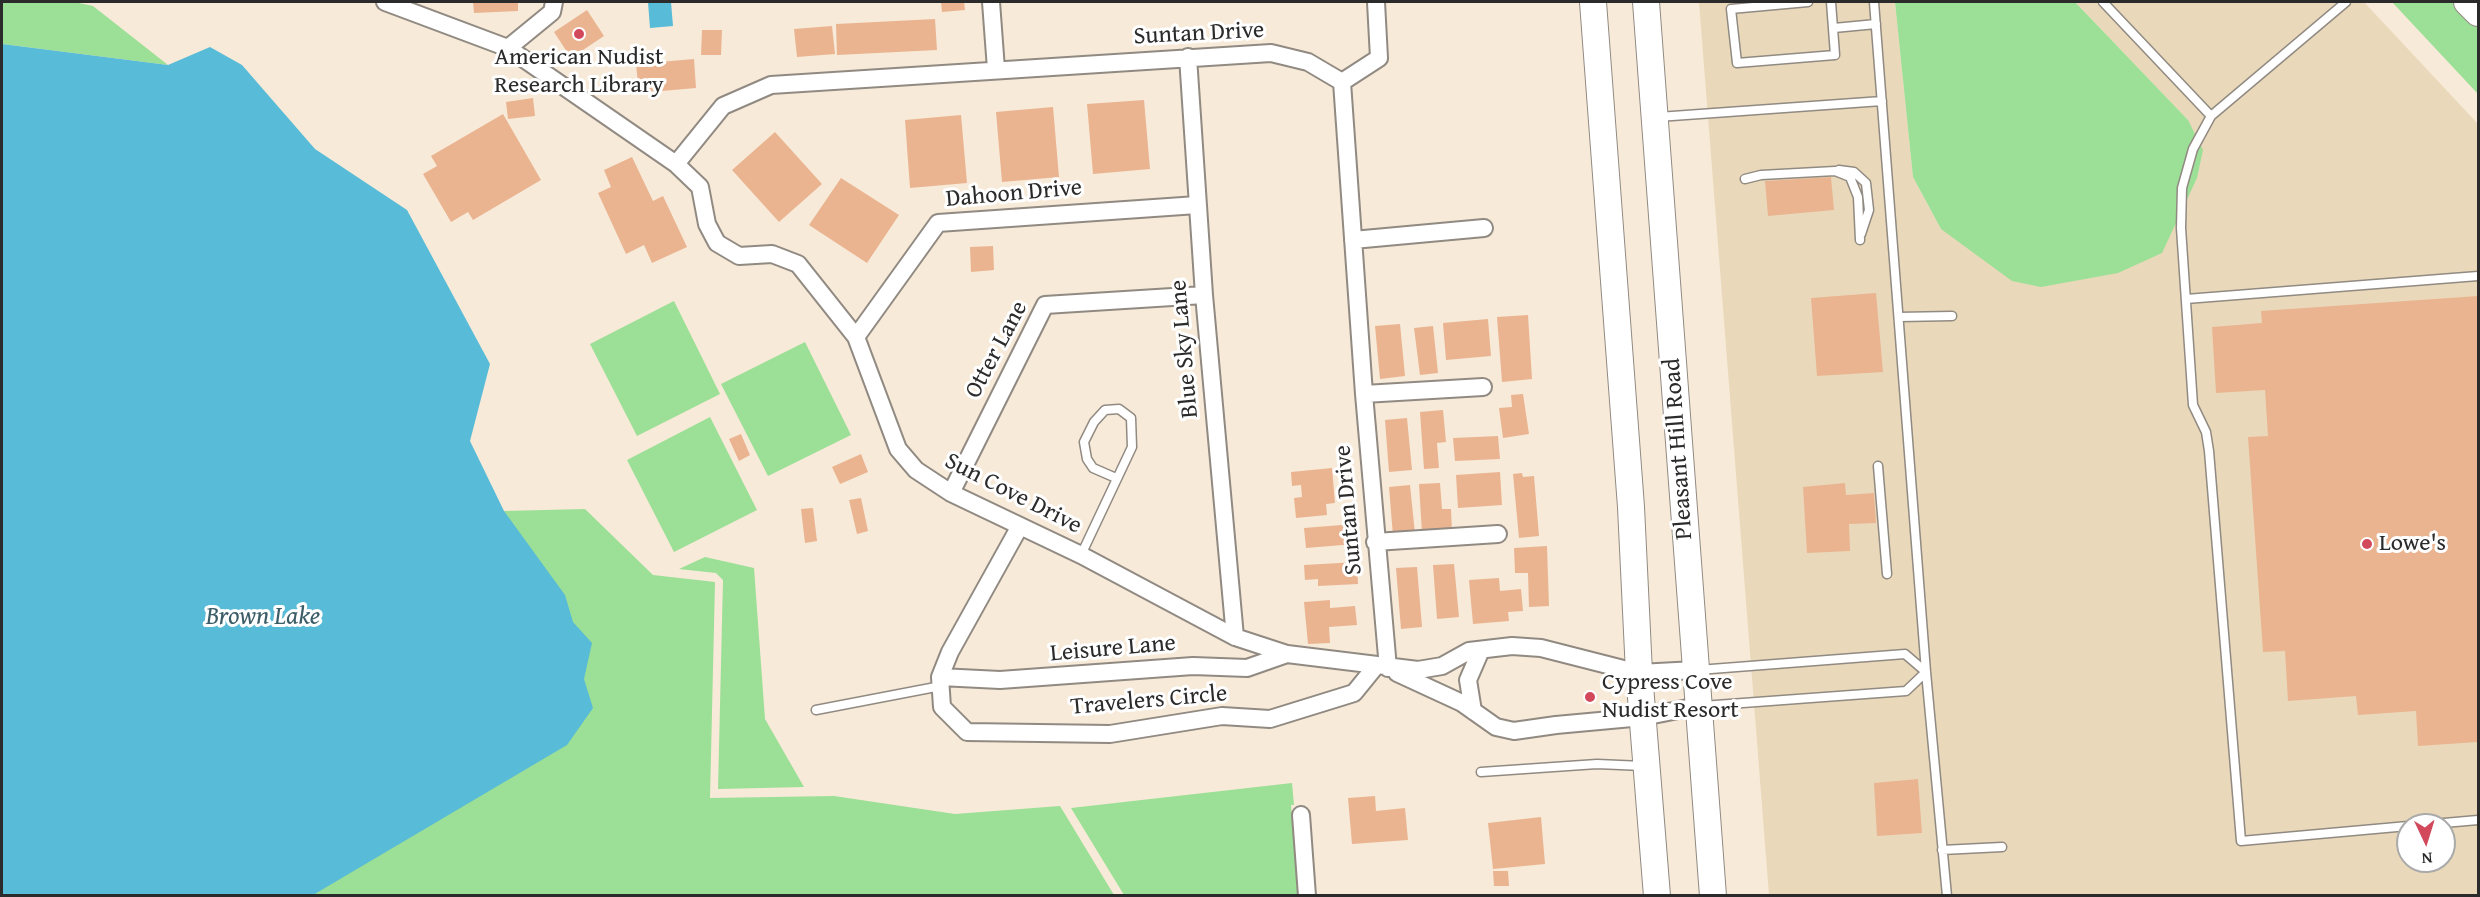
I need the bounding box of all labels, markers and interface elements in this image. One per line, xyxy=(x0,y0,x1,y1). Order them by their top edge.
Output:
street label: Suntan Drive xyxy=(1133,16,1265,52)
marker: American Nudist Research Library xyxy=(572,27,586,41)
place label: American Nudist Research Library xyxy=(494,44,664,100)
street label: Dahoon Drive xyxy=(945,174,1083,214)
street label: Blue Sky Lane xyxy=(1165,279,1205,419)
street label: Otter Lane xyxy=(959,297,1035,403)
street label: Pleasant Hill Road xyxy=(1658,357,1700,541)
street label: Suntan Drive xyxy=(1329,444,1369,576)
street label: Sun Cove Drive xyxy=(940,447,1086,541)
place label: Lowe's xyxy=(2379,530,2446,558)
marker: Lowe's xyxy=(2360,537,2374,551)
water label: Brown Lake xyxy=(206,601,320,633)
street label: Leisure Lane xyxy=(1049,629,1177,669)
place label: Cypress Cove Nudist Resort xyxy=(1602,669,1739,725)
street label: Travelers Circle xyxy=(1070,680,1228,722)
marker: Cypress Cove Nudist Resort xyxy=(1583,690,1597,704)
north arrow xyxy=(2396,813,2456,873)
text: N xyxy=(2421,847,2433,871)

